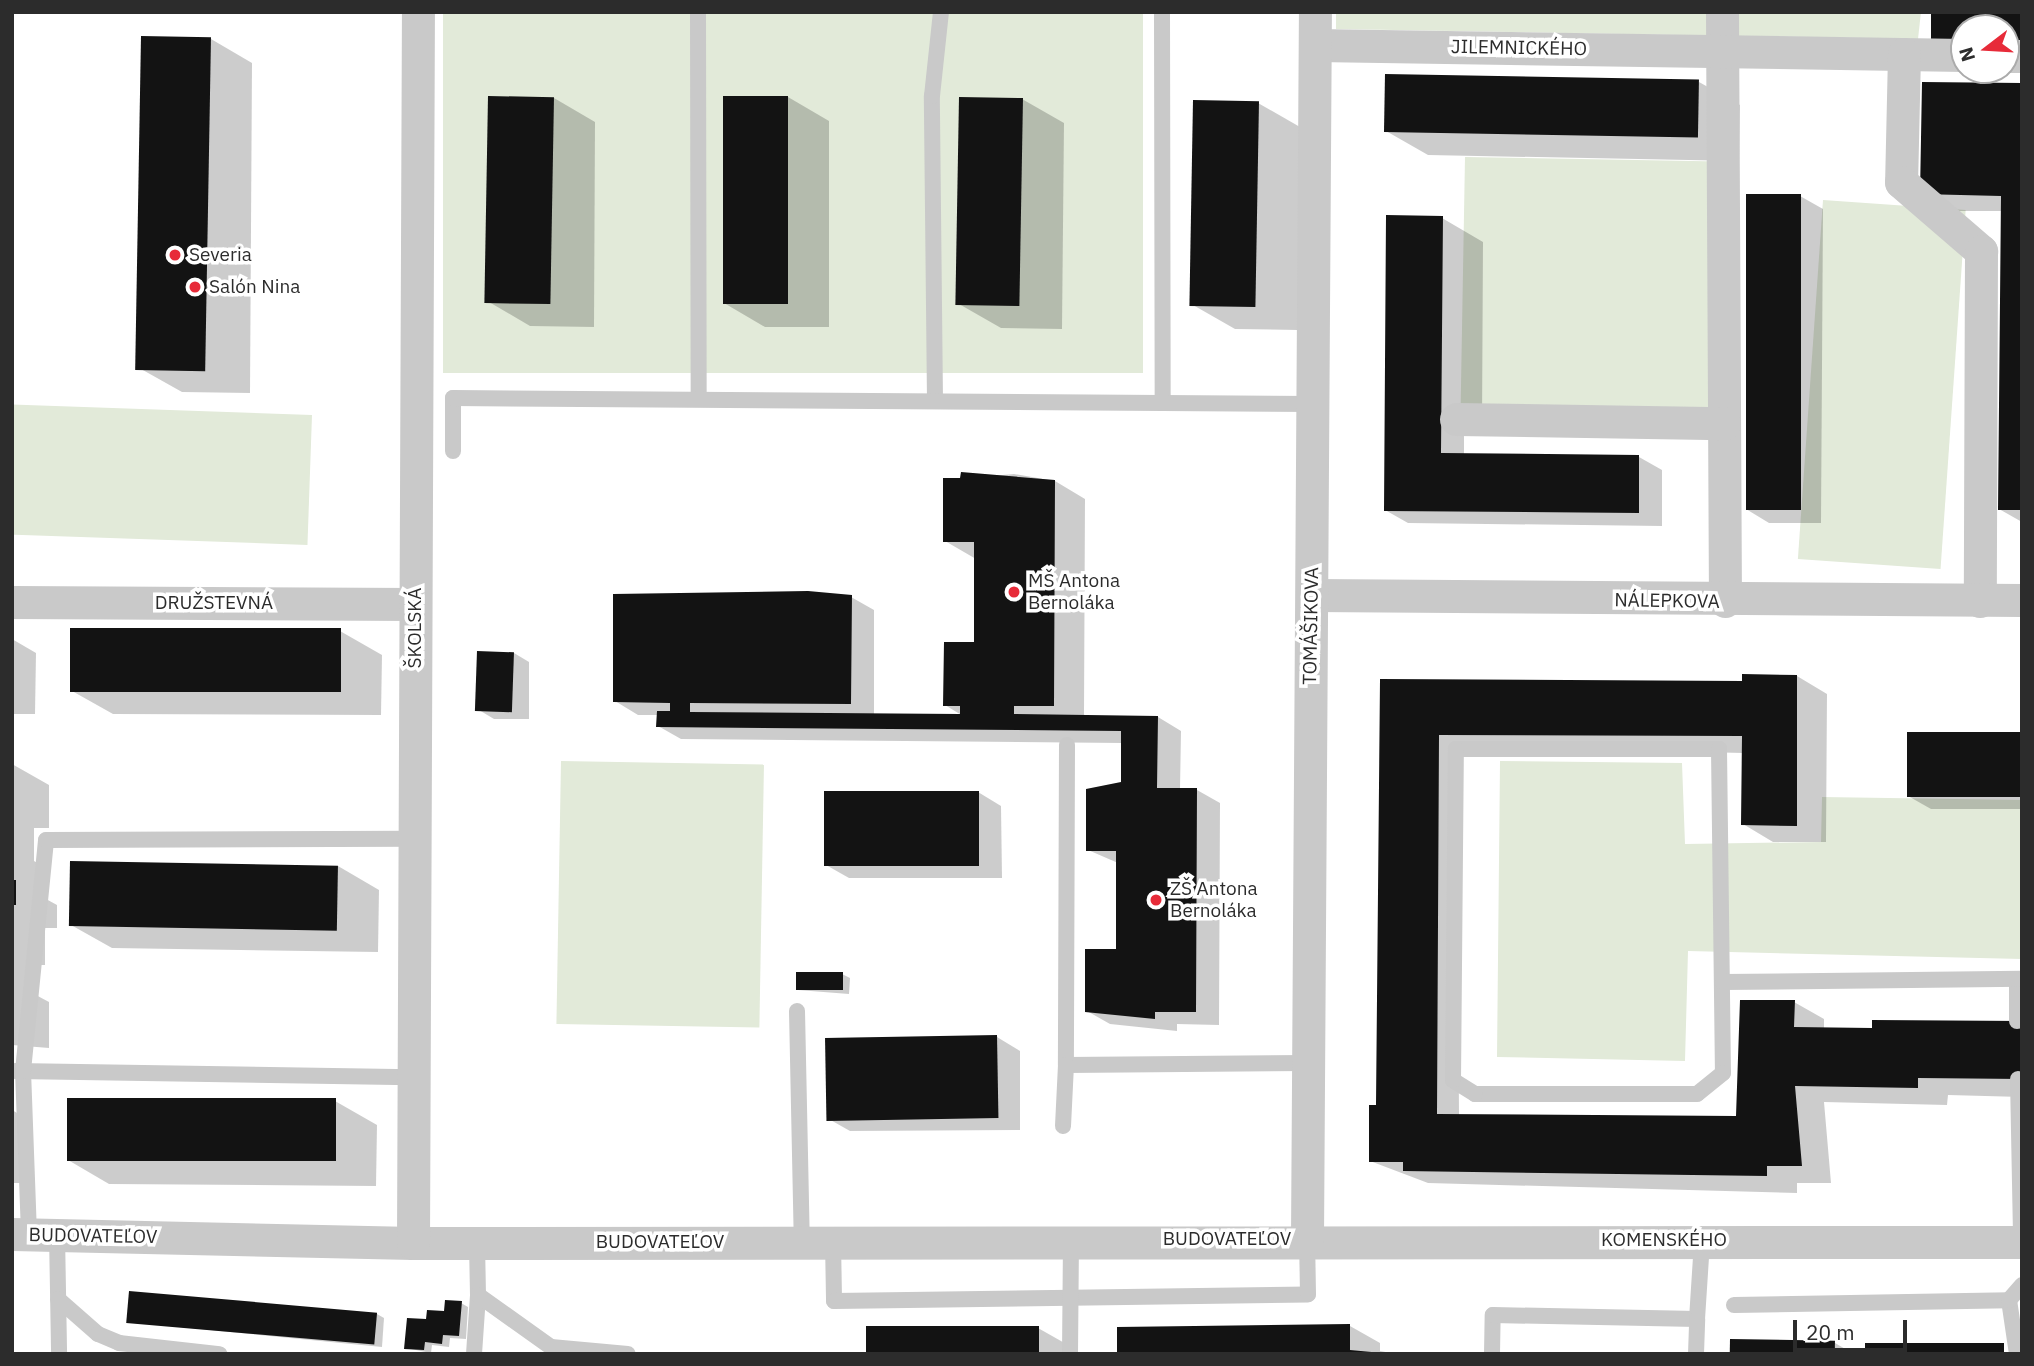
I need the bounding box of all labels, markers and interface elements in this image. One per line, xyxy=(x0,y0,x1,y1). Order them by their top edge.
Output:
north arrow xyxy=(1950,14,2020,84)
street label: JILEMNICKÉHO xyxy=(1451,35,1587,61)
text: N xyxy=(1953,44,1980,65)
place label: Severia xyxy=(189,244,252,266)
marker: Severia xyxy=(167,247,183,263)
place label: Salón Nina xyxy=(209,276,300,298)
marker: Salón Nina xyxy=(187,279,203,295)
street label: TOMÁŠIKOVA xyxy=(1299,567,1323,685)
place label: MŠ Antona Bernoláka xyxy=(1028,570,1120,614)
marker: MŠ Antona Bernoláka xyxy=(1006,584,1022,600)
street label: ŠKOLSKÁ xyxy=(404,588,426,668)
street label: NÁLEPKOVA xyxy=(1614,589,1720,613)
street label: DRUŽSTEVNÁ xyxy=(155,592,273,614)
place label: ZŠ Antona Bernoláka xyxy=(1170,878,1258,922)
marker: ZŠ Antona Bernoláka xyxy=(1148,892,1164,908)
street label: BUDOVATEĽOV xyxy=(28,1223,158,1249)
street label: BUDOVATEĽOV xyxy=(1163,1228,1291,1250)
street label: KOMENSKÉHO xyxy=(1601,1229,1727,1251)
street label: BUDOVATEĽOV xyxy=(596,1231,724,1253)
scale bar xyxy=(1796,1306,1910,1350)
text: 20 m xyxy=(1806,1318,1855,1346)

